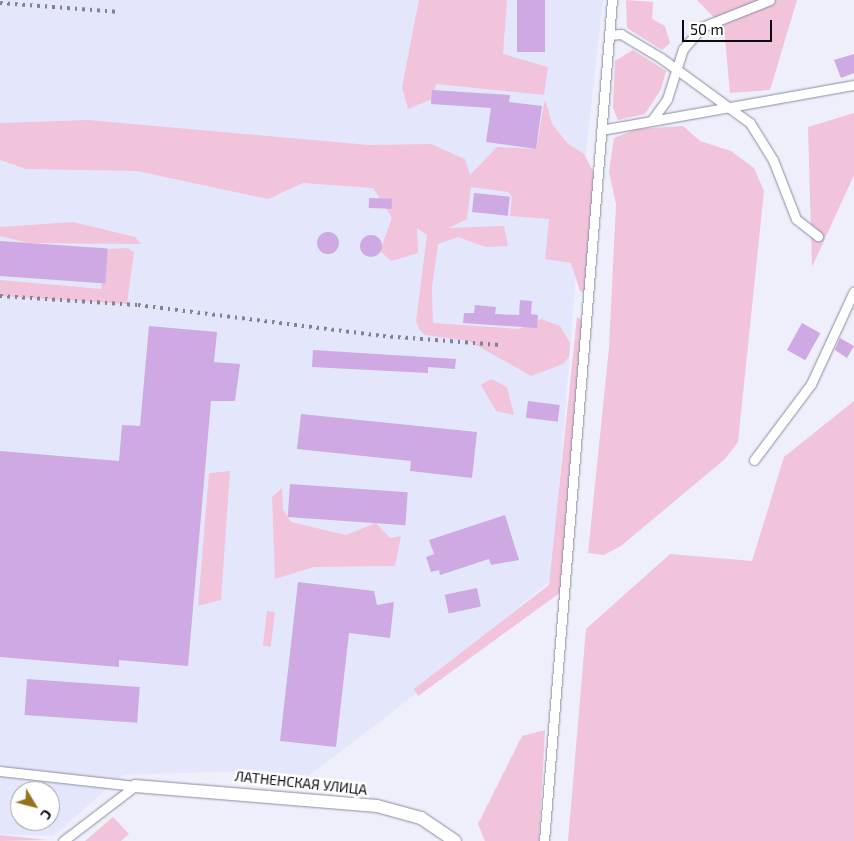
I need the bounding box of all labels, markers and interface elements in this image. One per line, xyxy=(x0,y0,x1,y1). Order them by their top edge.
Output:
scale bar xyxy=(684,10,774,42)
text: 50 m xyxy=(690,20,724,38)
street label: ЛАТНЕНСКАЯ УЛИЦА xyxy=(234,768,368,798)
north arrow xyxy=(10,781,60,831)
text: С xyxy=(37,806,56,823)

